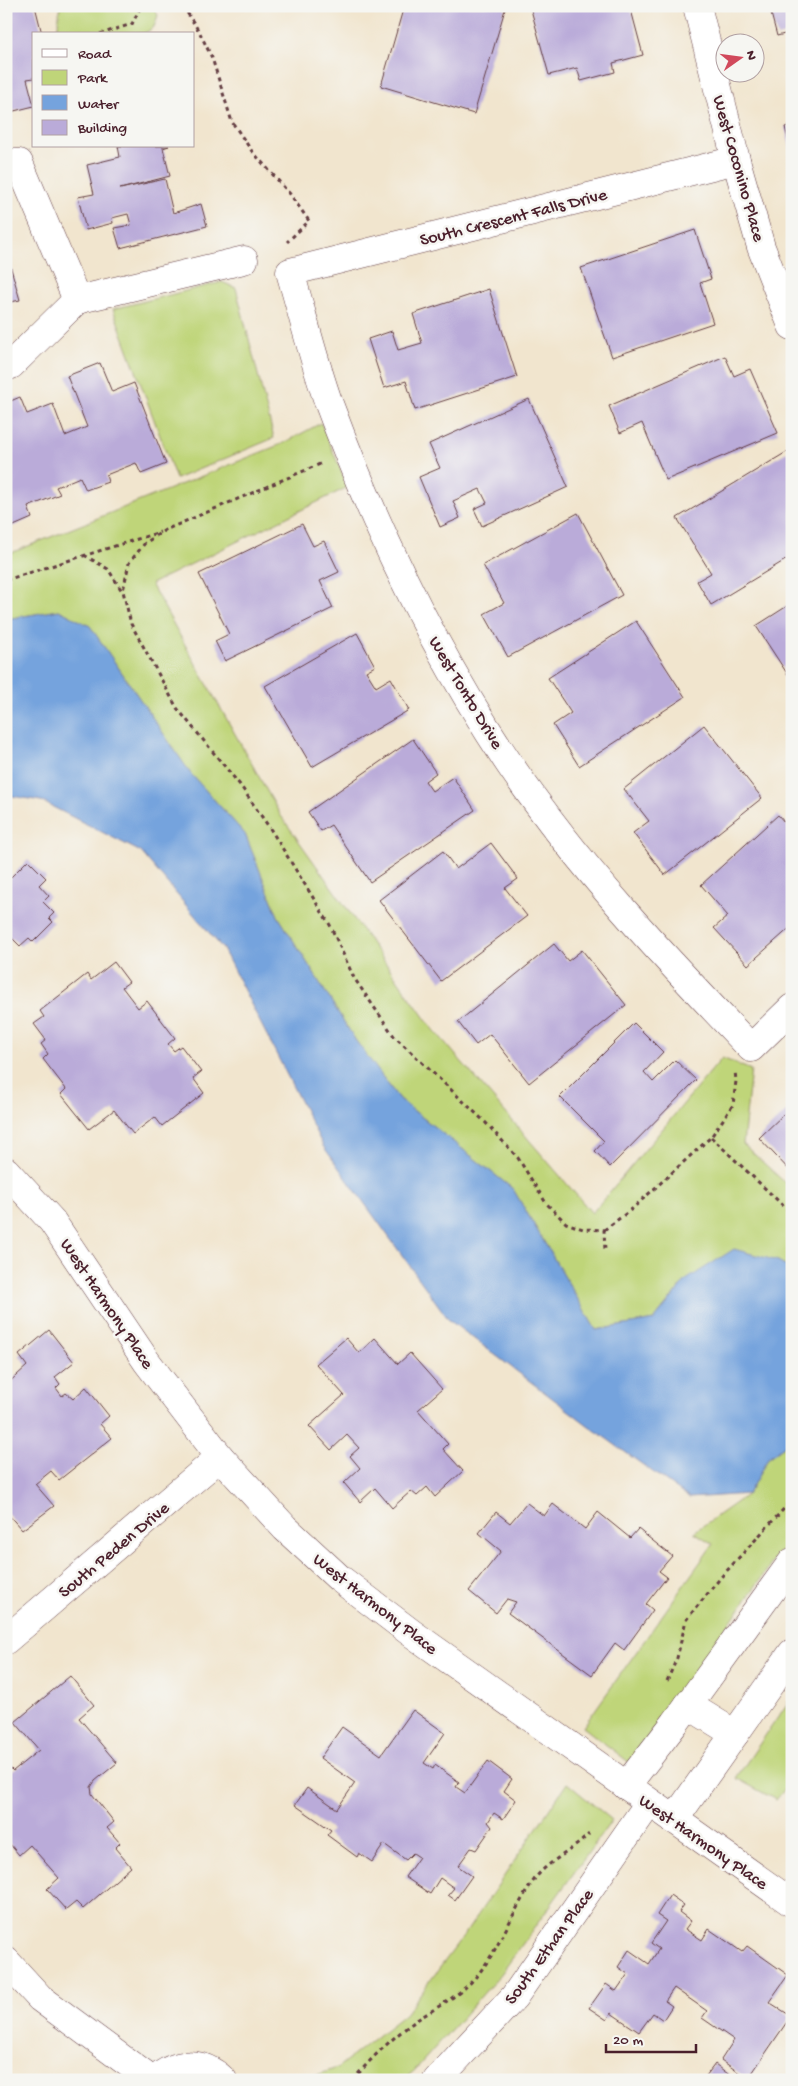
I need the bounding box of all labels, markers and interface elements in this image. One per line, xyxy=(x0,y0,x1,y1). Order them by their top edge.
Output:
legend xyxy=(32,32,195,148)
north arrow xyxy=(716,32,766,82)
text: Road xyxy=(78,46,112,64)
text: N xyxy=(741,49,760,62)
text: Park xyxy=(77,70,108,88)
street label: West Coconino Place xyxy=(707,93,769,245)
text: Water xyxy=(78,96,120,114)
text: Building xyxy=(77,120,127,138)
street label: South Crescent Falls Drive xyxy=(418,185,610,252)
street label: West Tonto Drive xyxy=(423,633,507,754)
street label: West Harmony Place xyxy=(55,1235,158,1374)
street label: South Peden Drive xyxy=(55,1498,175,1603)
street label: West Harmony Place xyxy=(308,1550,442,1661)
street label: West Harmony Place xyxy=(634,1791,772,1896)
street label: South Ethan Place xyxy=(501,1885,599,2009)
scale bar xyxy=(606,2021,696,2053)
text: 20 m xyxy=(613,2032,643,2050)

